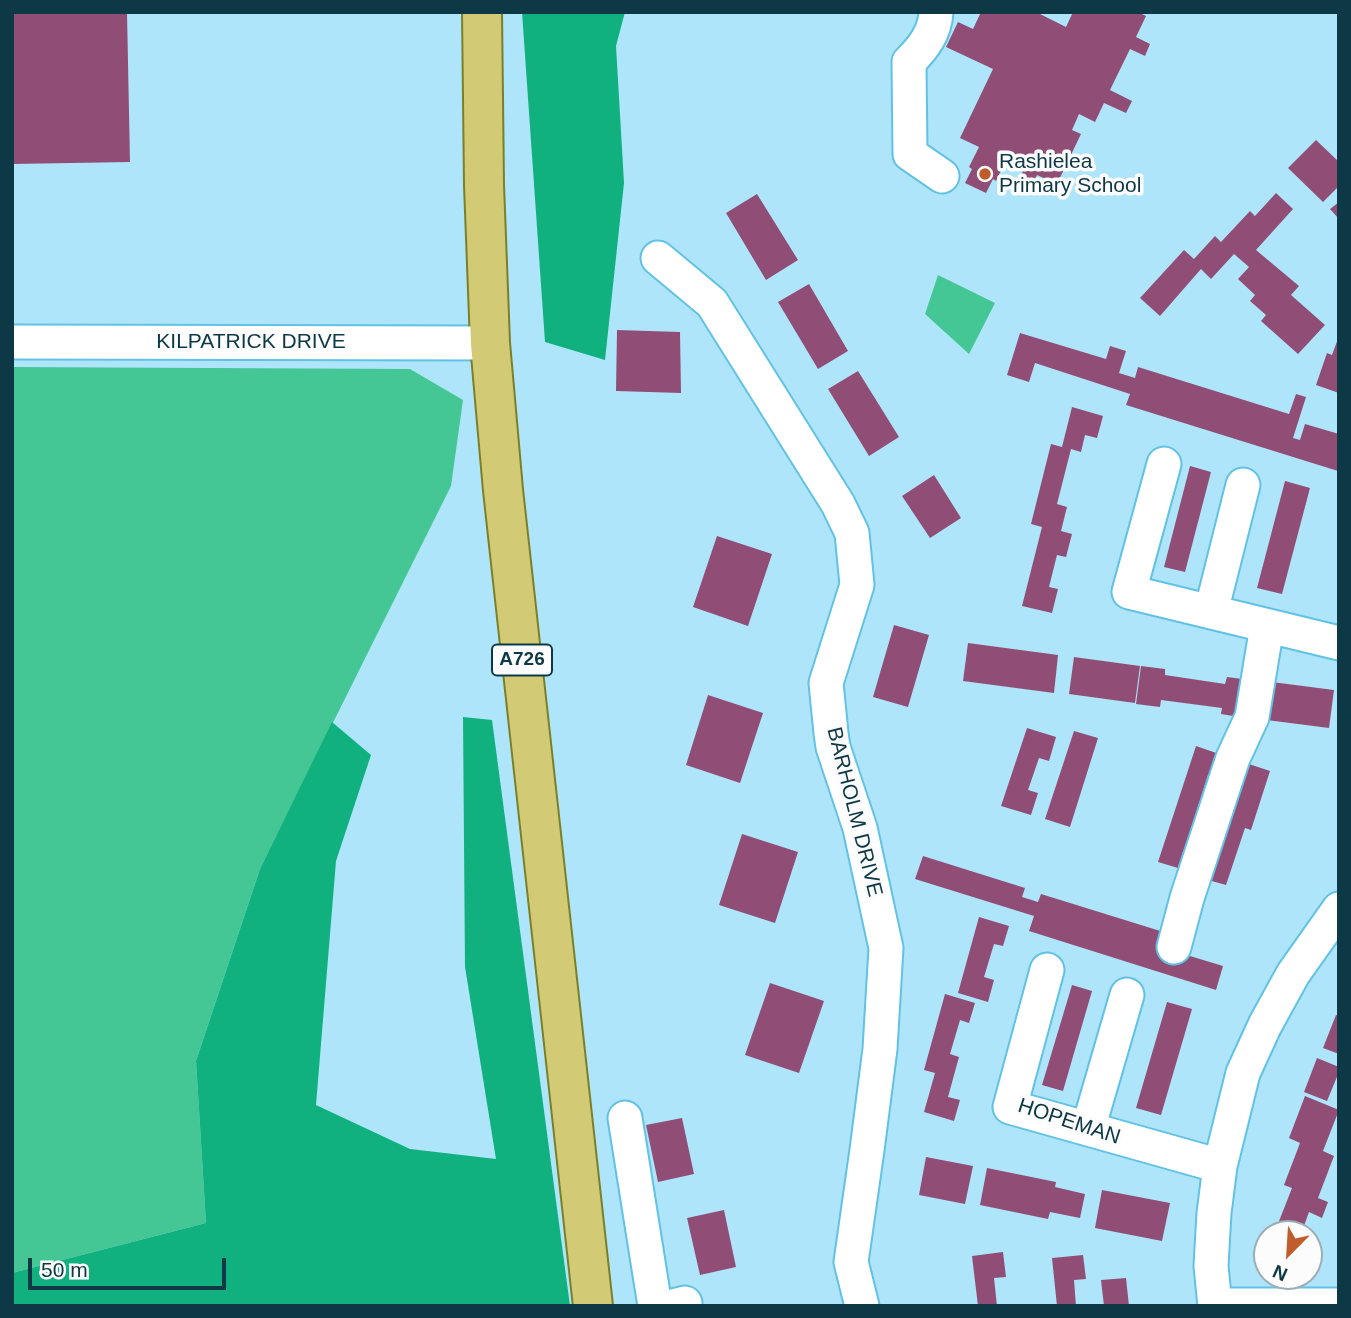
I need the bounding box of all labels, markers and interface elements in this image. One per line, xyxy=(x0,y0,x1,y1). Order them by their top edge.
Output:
place label: Rashielea Primary School xyxy=(999,149,1141,199)
marker: Rashielea Primary School xyxy=(977,166,993,182)
street label: KILPATRICK DRIVE xyxy=(156,329,346,355)
road number: A726 xyxy=(492,645,552,676)
street label: BARHOLM DRIVE xyxy=(821,725,887,899)
street label: HOPEMAN xyxy=(1015,1094,1123,1150)
north arrow xyxy=(1253,1220,1323,1290)
scale bar xyxy=(32,1244,229,1288)
text: 50 m xyxy=(41,1258,88,1281)
text: N xyxy=(1270,1260,1291,1285)

